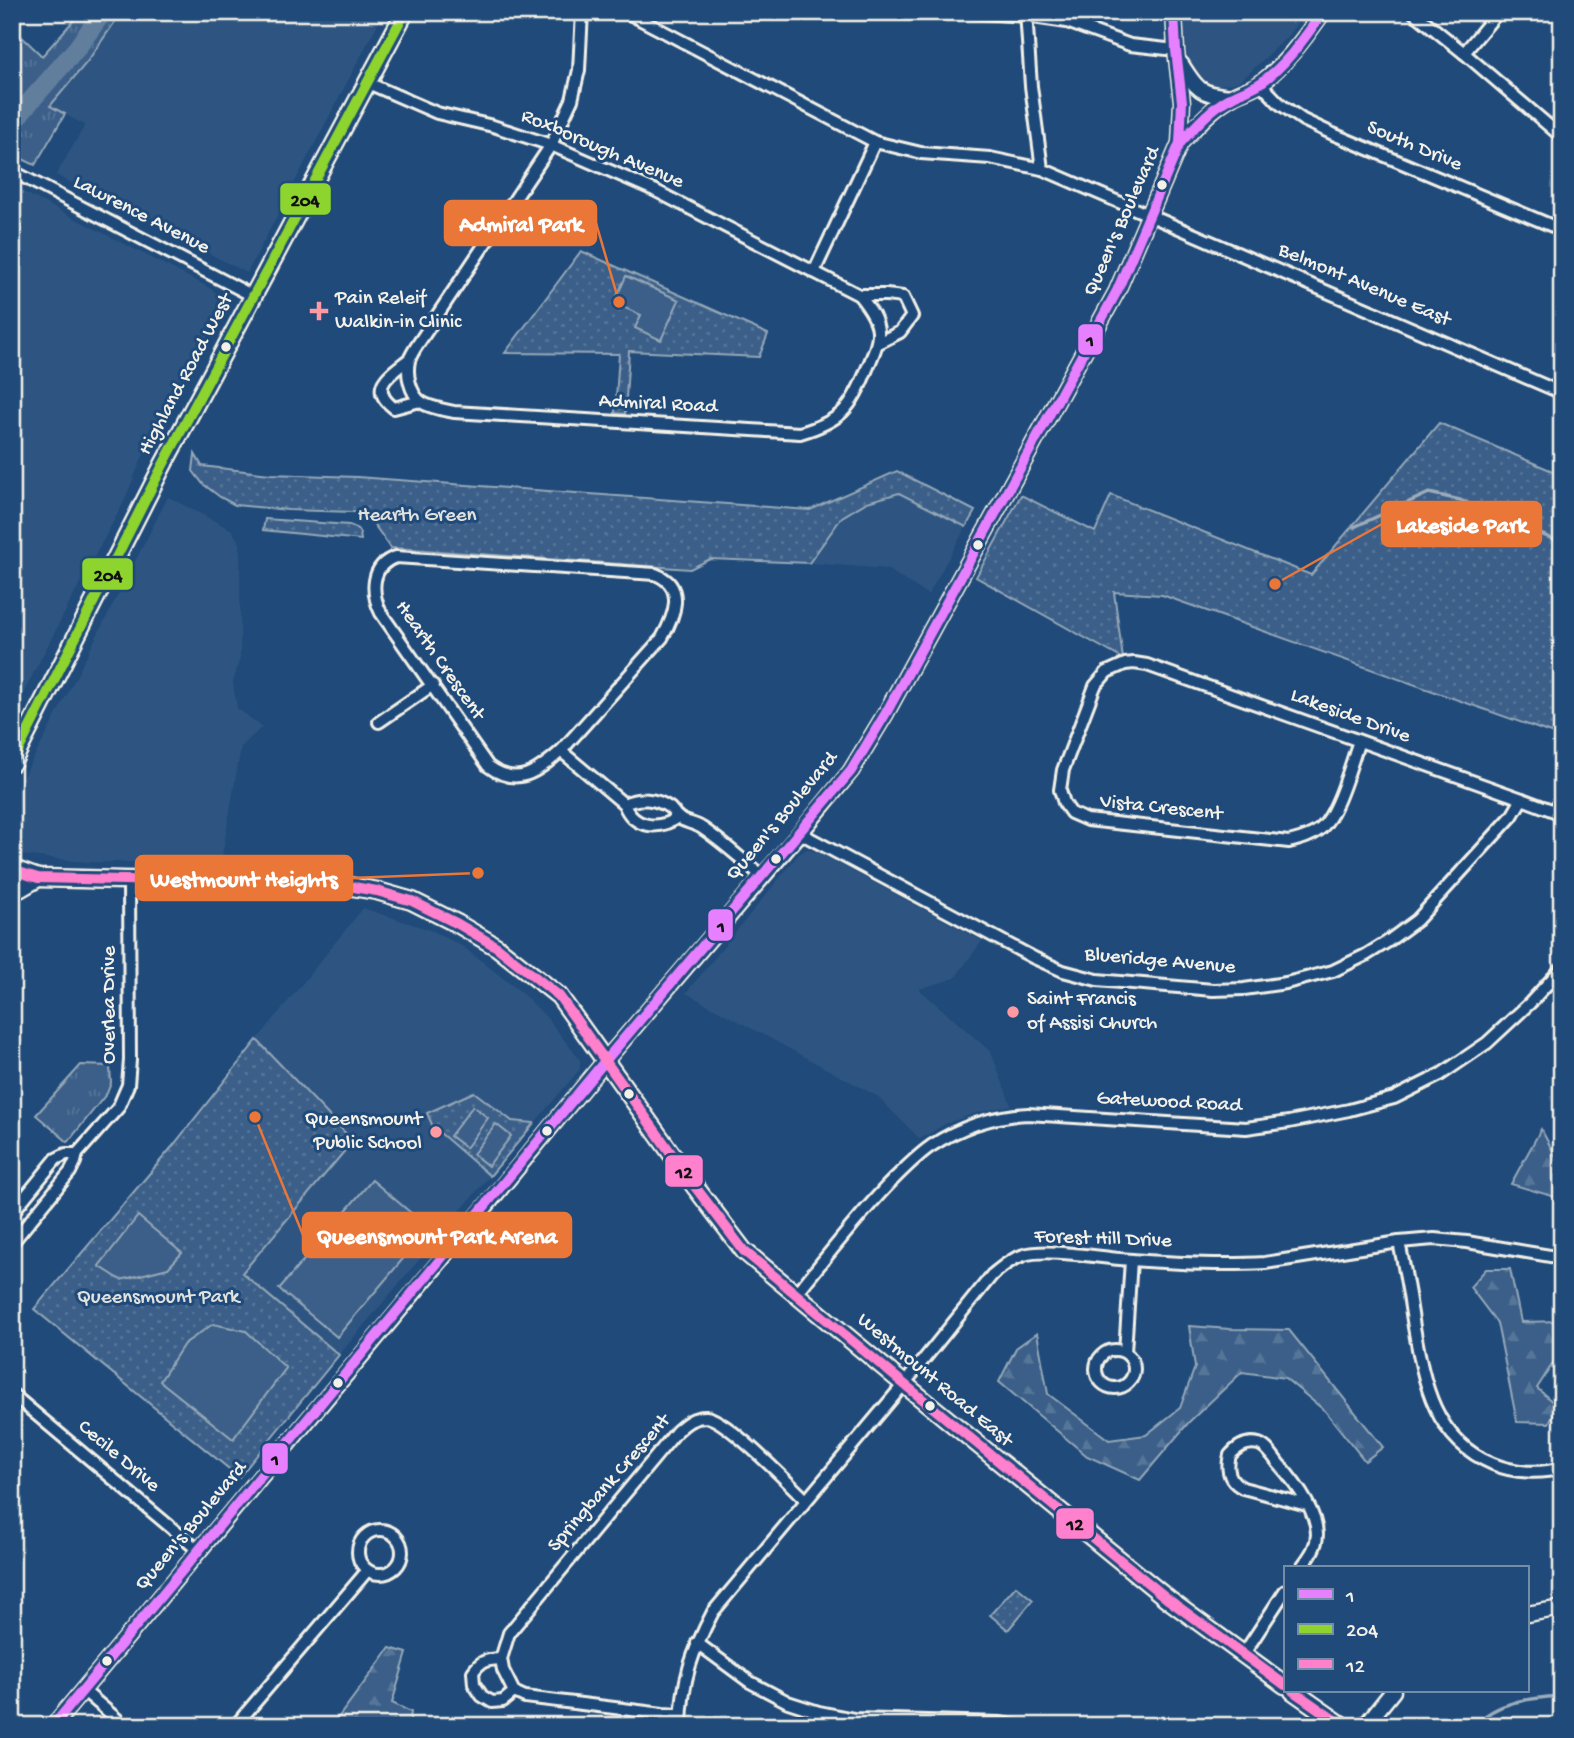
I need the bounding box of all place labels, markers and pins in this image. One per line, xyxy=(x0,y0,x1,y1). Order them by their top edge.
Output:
unlabelled marker xyxy=(1155,178,1169,192)
callout: Admiral Park xyxy=(445,201,596,245)
place label: Pain Releif Walkin-in Clinic xyxy=(334,287,462,336)
marker: Pain Releif Walkin-in Clinic xyxy=(309,301,329,321)
unlabelled marker xyxy=(219,340,233,354)
callout: Lakeside Park xyxy=(1382,502,1541,546)
unlabelled marker xyxy=(971,538,985,552)
unlabelled marker xyxy=(769,852,783,866)
callout: Westmount Heights xyxy=(136,856,352,900)
place label: Saint Francis of Assisi Church xyxy=(1027,988,1157,1037)
marker: Saint Francis of Assisi Church xyxy=(1005,1004,1021,1020)
unlabelled marker xyxy=(622,1087,636,1101)
place label: Queensmount Public School xyxy=(304,1108,424,1157)
marker: Queensmount Public School xyxy=(428,1124,444,1140)
unlabelled marker xyxy=(540,1124,554,1138)
callout: Queensmount Park Arena xyxy=(303,1213,571,1257)
unlabelled marker xyxy=(331,1376,345,1390)
unlabelled marker xyxy=(923,1399,937,1413)
unlabelled marker xyxy=(100,1654,114,1668)

